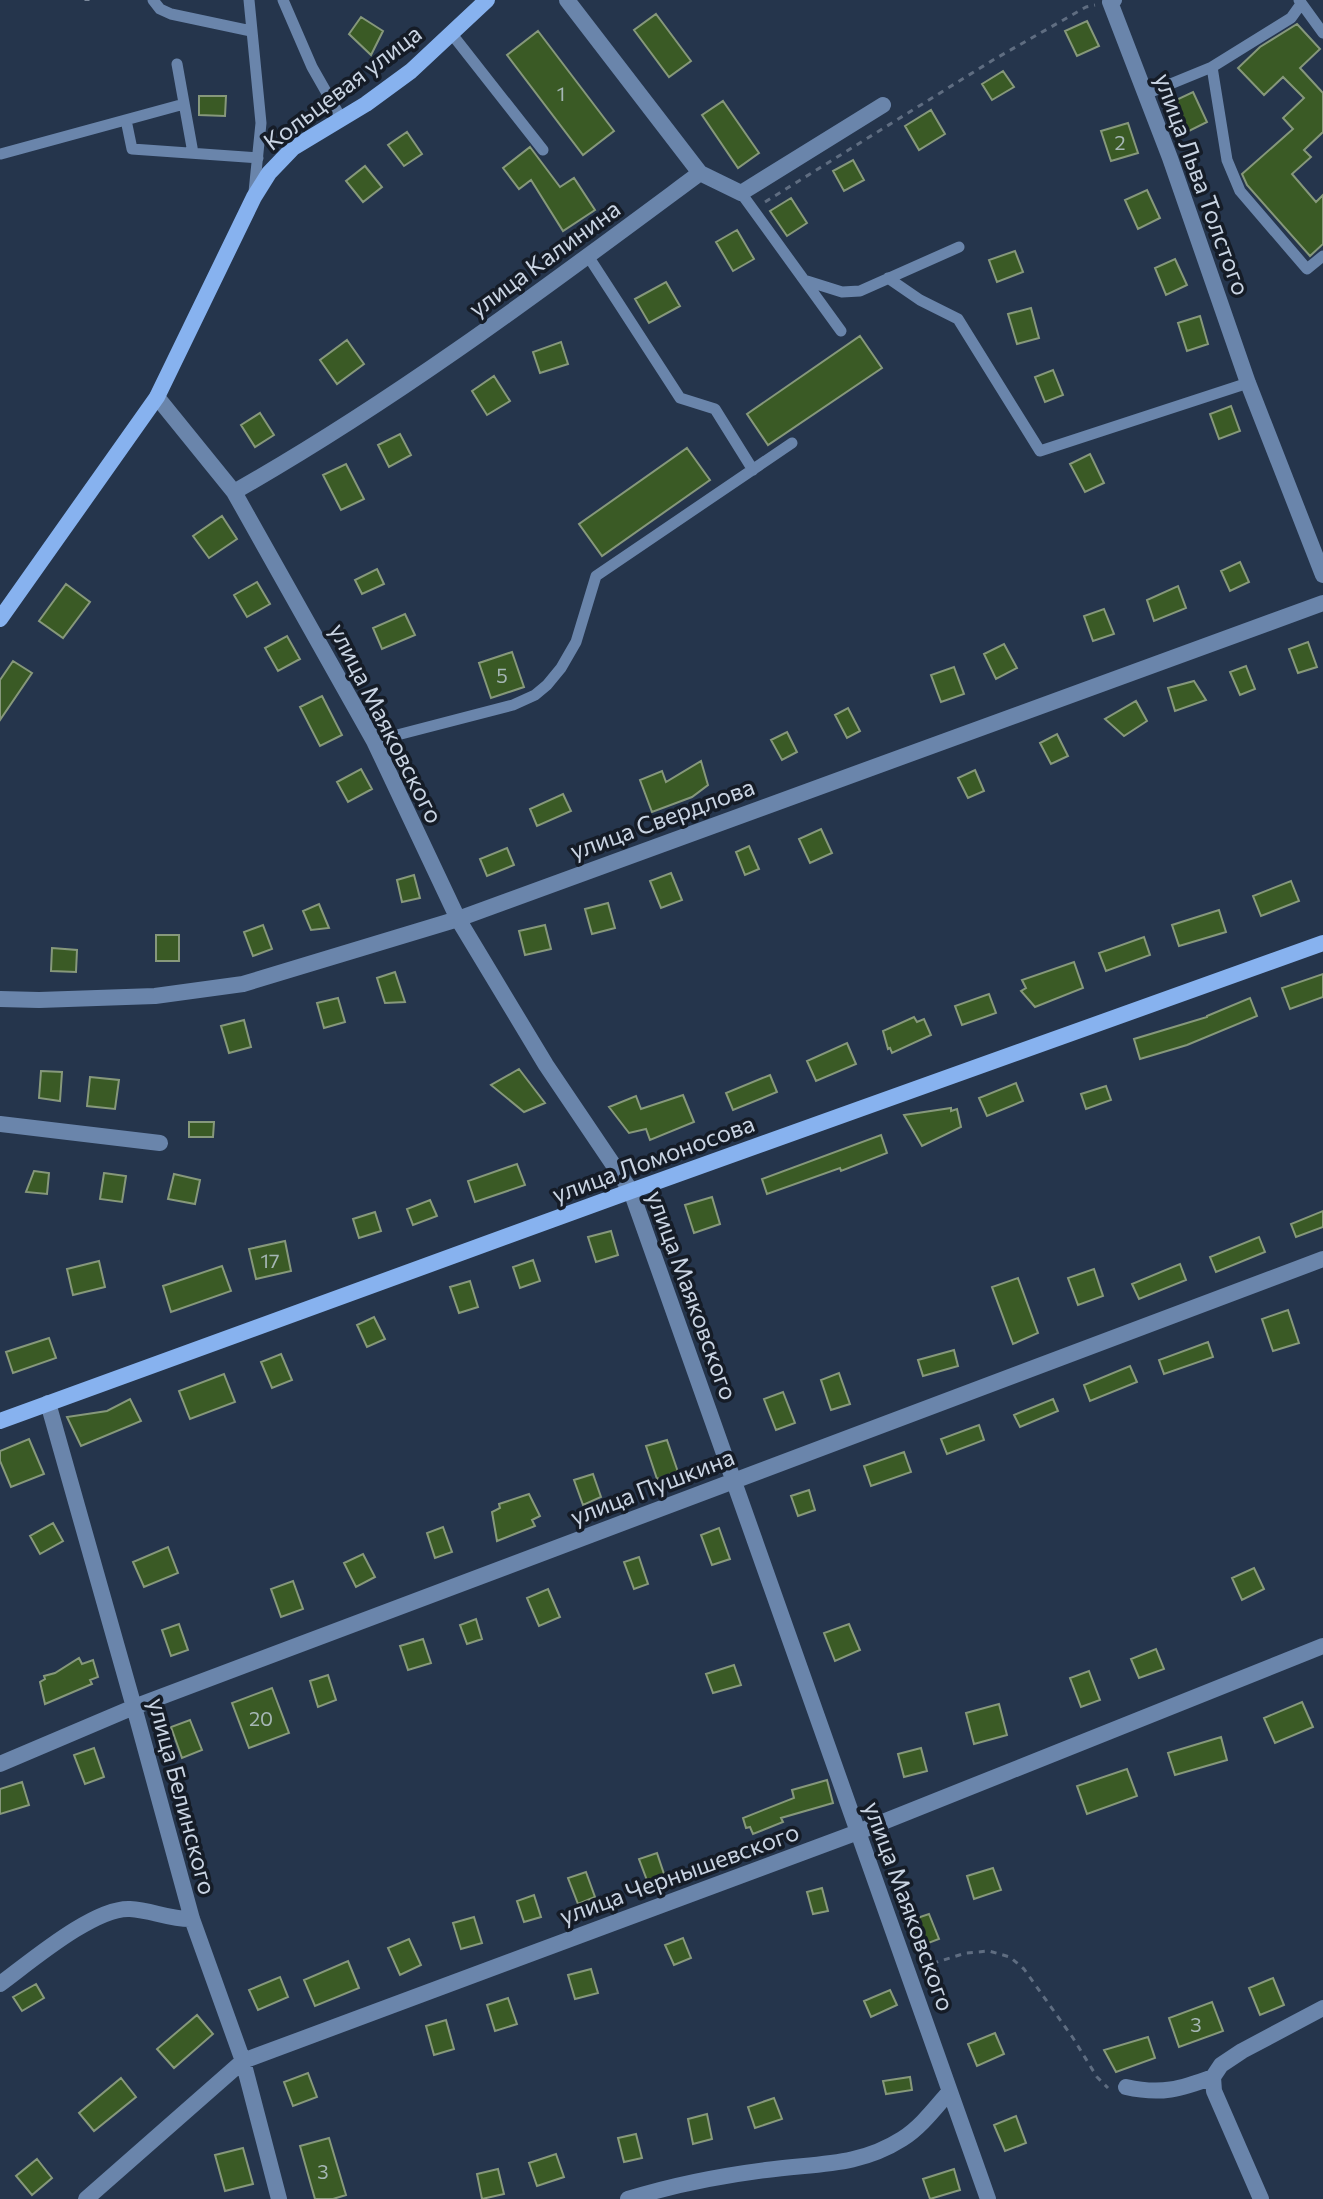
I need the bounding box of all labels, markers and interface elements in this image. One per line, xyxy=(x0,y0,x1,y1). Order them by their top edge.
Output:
street label: Кольцевая улица xyxy=(257,18,427,156)
street label: улица Льва Толстого xyxy=(1149,69,1257,299)
house number: 1 xyxy=(557,81,565,105)
house number: 2 xyxy=(1114,130,1126,154)
street label: улица Калинина xyxy=(463,193,625,323)
street label: улица Маяковского xyxy=(324,618,450,828)
house number: 5 xyxy=(496,663,508,687)
street label: улица Свердлова xyxy=(566,771,758,865)
street label: улица Ломоносова xyxy=(548,1108,758,1208)
street label: улица Маяковского xyxy=(642,1186,744,1404)
house number: 17 xyxy=(260,1248,280,1272)
street label: улица Пушкина xyxy=(566,1441,738,1531)
street label: улица Белинского xyxy=(143,1694,223,1898)
house number: 20 xyxy=(249,1706,273,1730)
street label: улица Маяковского xyxy=(859,1797,961,2015)
street label: улица Чернышевского xyxy=(555,1816,803,1930)
house number: 3 xyxy=(1190,2012,1202,2036)
house number: 3 xyxy=(317,2159,329,2183)

